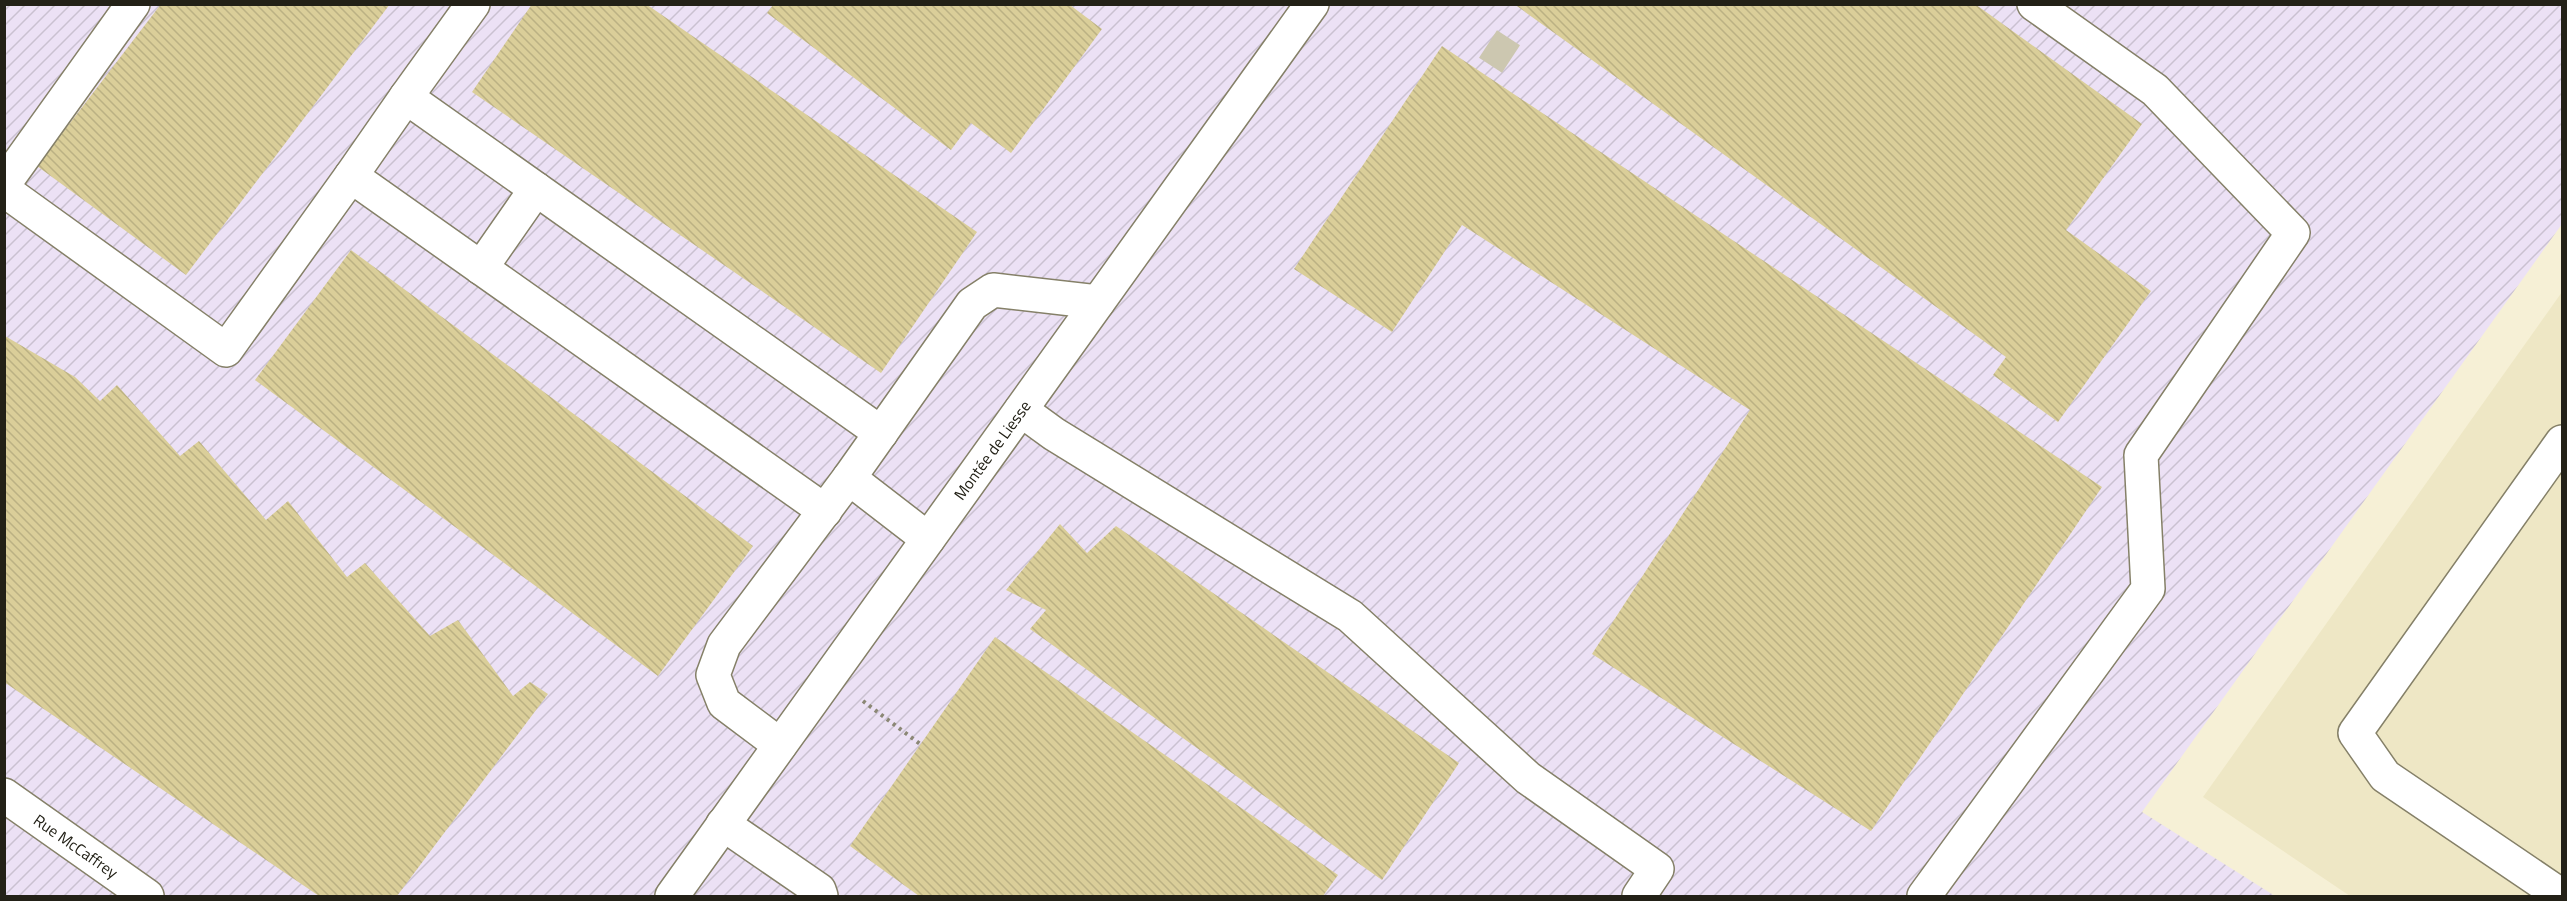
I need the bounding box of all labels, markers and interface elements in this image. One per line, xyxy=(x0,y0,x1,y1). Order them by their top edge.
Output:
street label: Montée de Liesse xyxy=(948,395,1036,505)
street label: Rue McCaffrey xyxy=(29,808,123,884)

